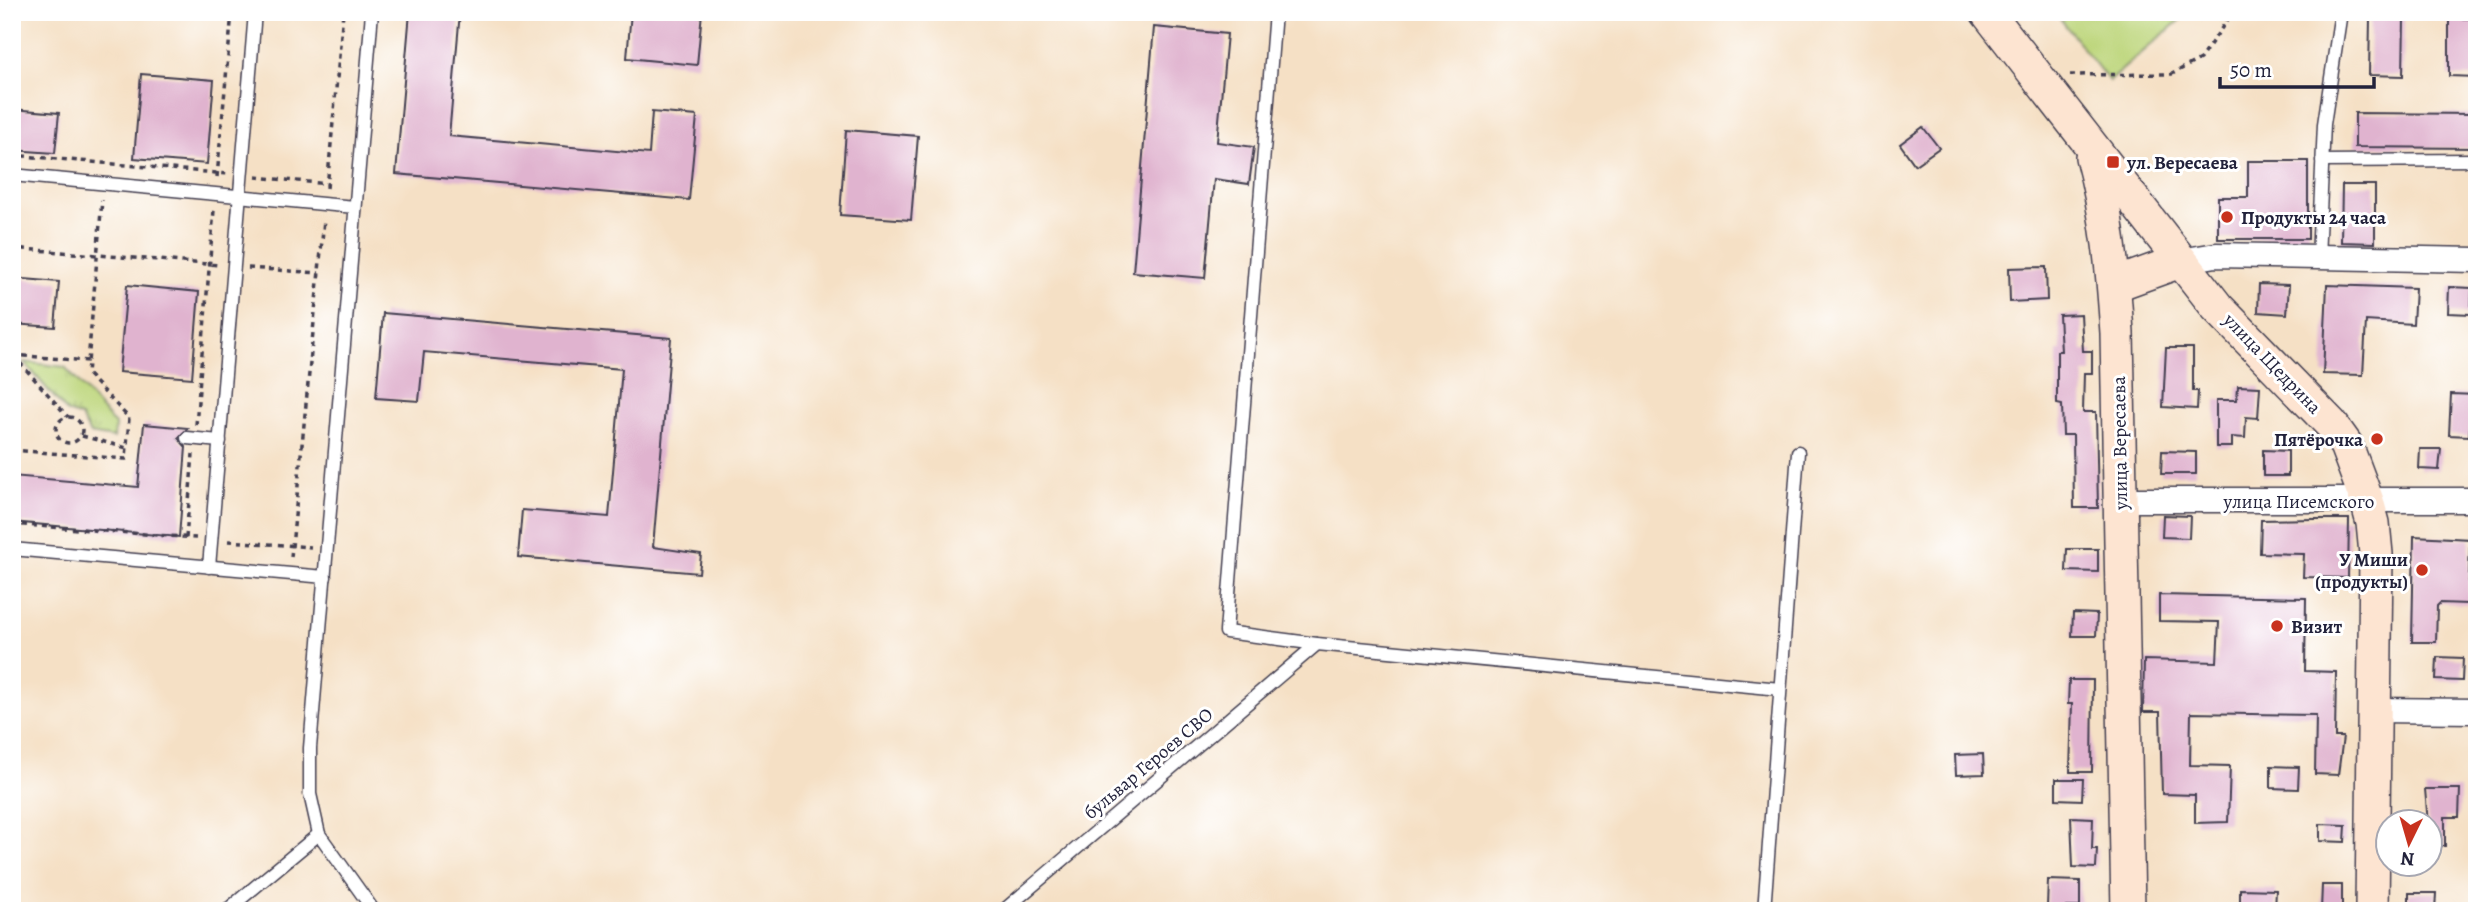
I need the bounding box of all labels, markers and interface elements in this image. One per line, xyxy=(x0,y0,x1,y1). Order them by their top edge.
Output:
scale bar xyxy=(2220,46,2374,90)
text: 50 m xyxy=(2230,56,2272,84)
place label: ул. Вересаева xyxy=(2126,150,2239,176)
marker: ул. Вересаева xyxy=(2105,154,2121,170)
place label: Продукты 24 часа xyxy=(2241,205,2387,231)
marker: Продукты 24 часа xyxy=(2219,209,2235,225)
street label: улица Щедрина xyxy=(2217,307,2327,420)
street label: улица Вересаева xyxy=(2106,376,2134,511)
place label: Пятёрочка xyxy=(2274,427,2364,453)
marker: Пятёрочка xyxy=(2369,431,2385,447)
street label: улица Писемского xyxy=(2223,489,2374,515)
place label: У Миши (продукты) xyxy=(2315,547,2408,595)
marker: У Миши (продукты) xyxy=(2414,562,2430,578)
place label: Визит xyxy=(2291,614,2343,640)
marker: Визит xyxy=(2269,618,2285,634)
street label: бульвар Героев СВО xyxy=(1078,702,1219,826)
north arrow xyxy=(2374,808,2444,878)
text: N xyxy=(2399,845,2416,872)

